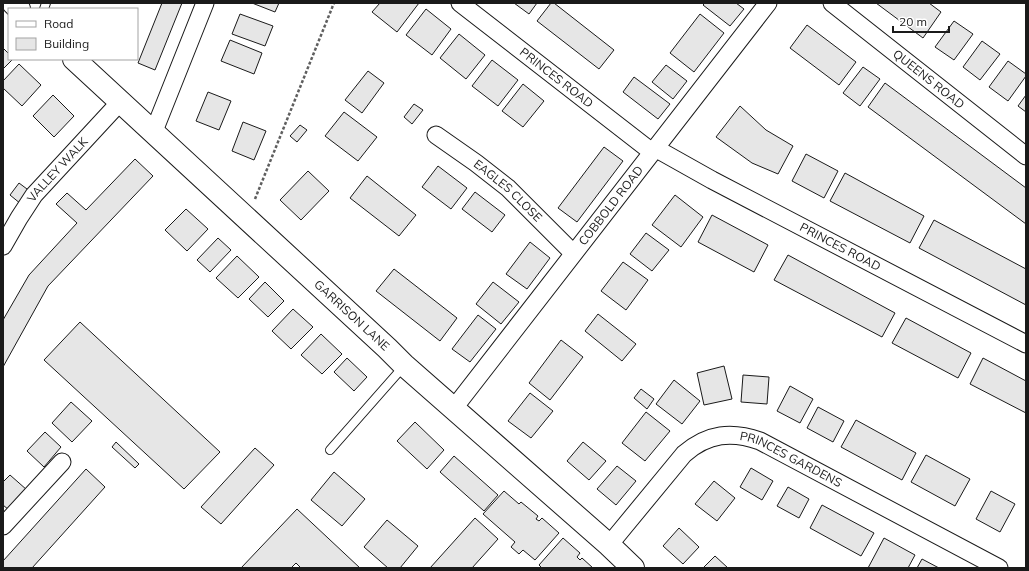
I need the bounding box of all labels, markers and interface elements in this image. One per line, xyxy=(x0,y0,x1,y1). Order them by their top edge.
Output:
legend xyxy=(8,8,138,60)
scale bar xyxy=(893,8,949,34)
text: 20 m xyxy=(899,14,927,29)
text: Road xyxy=(44,16,73,31)
text: Building xyxy=(44,36,89,51)
street label: PRINCES ROAD xyxy=(517,44,597,111)
street label: QUEENS ROAD xyxy=(890,46,968,112)
street label: VALLEY WALK xyxy=(23,134,91,205)
street label: EAGLES CLOSE xyxy=(471,156,545,225)
street label: COBBOLD ROAD xyxy=(575,163,646,248)
street label: PRINCES ROAD xyxy=(797,219,883,274)
street label: GARRISON LANE xyxy=(311,277,393,354)
street label: PRINCES GARDENS xyxy=(739,428,845,490)

